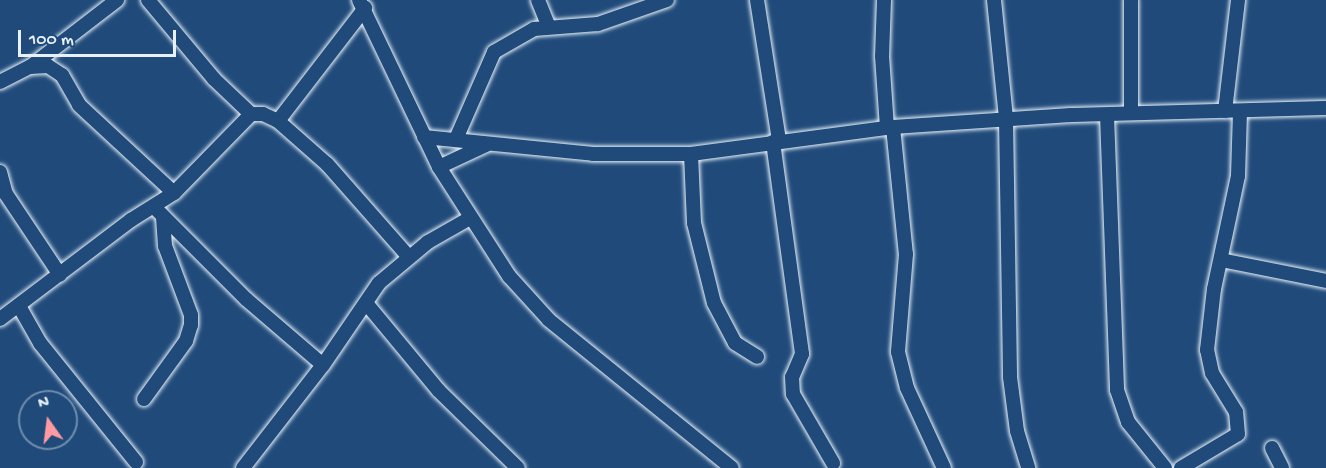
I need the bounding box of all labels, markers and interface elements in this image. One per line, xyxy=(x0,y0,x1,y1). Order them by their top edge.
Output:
scale bar xyxy=(21,18,178,56)
text: 100 m xyxy=(29,30,74,51)
north arrow xyxy=(18,390,78,450)
text: N xyxy=(37,394,51,414)

